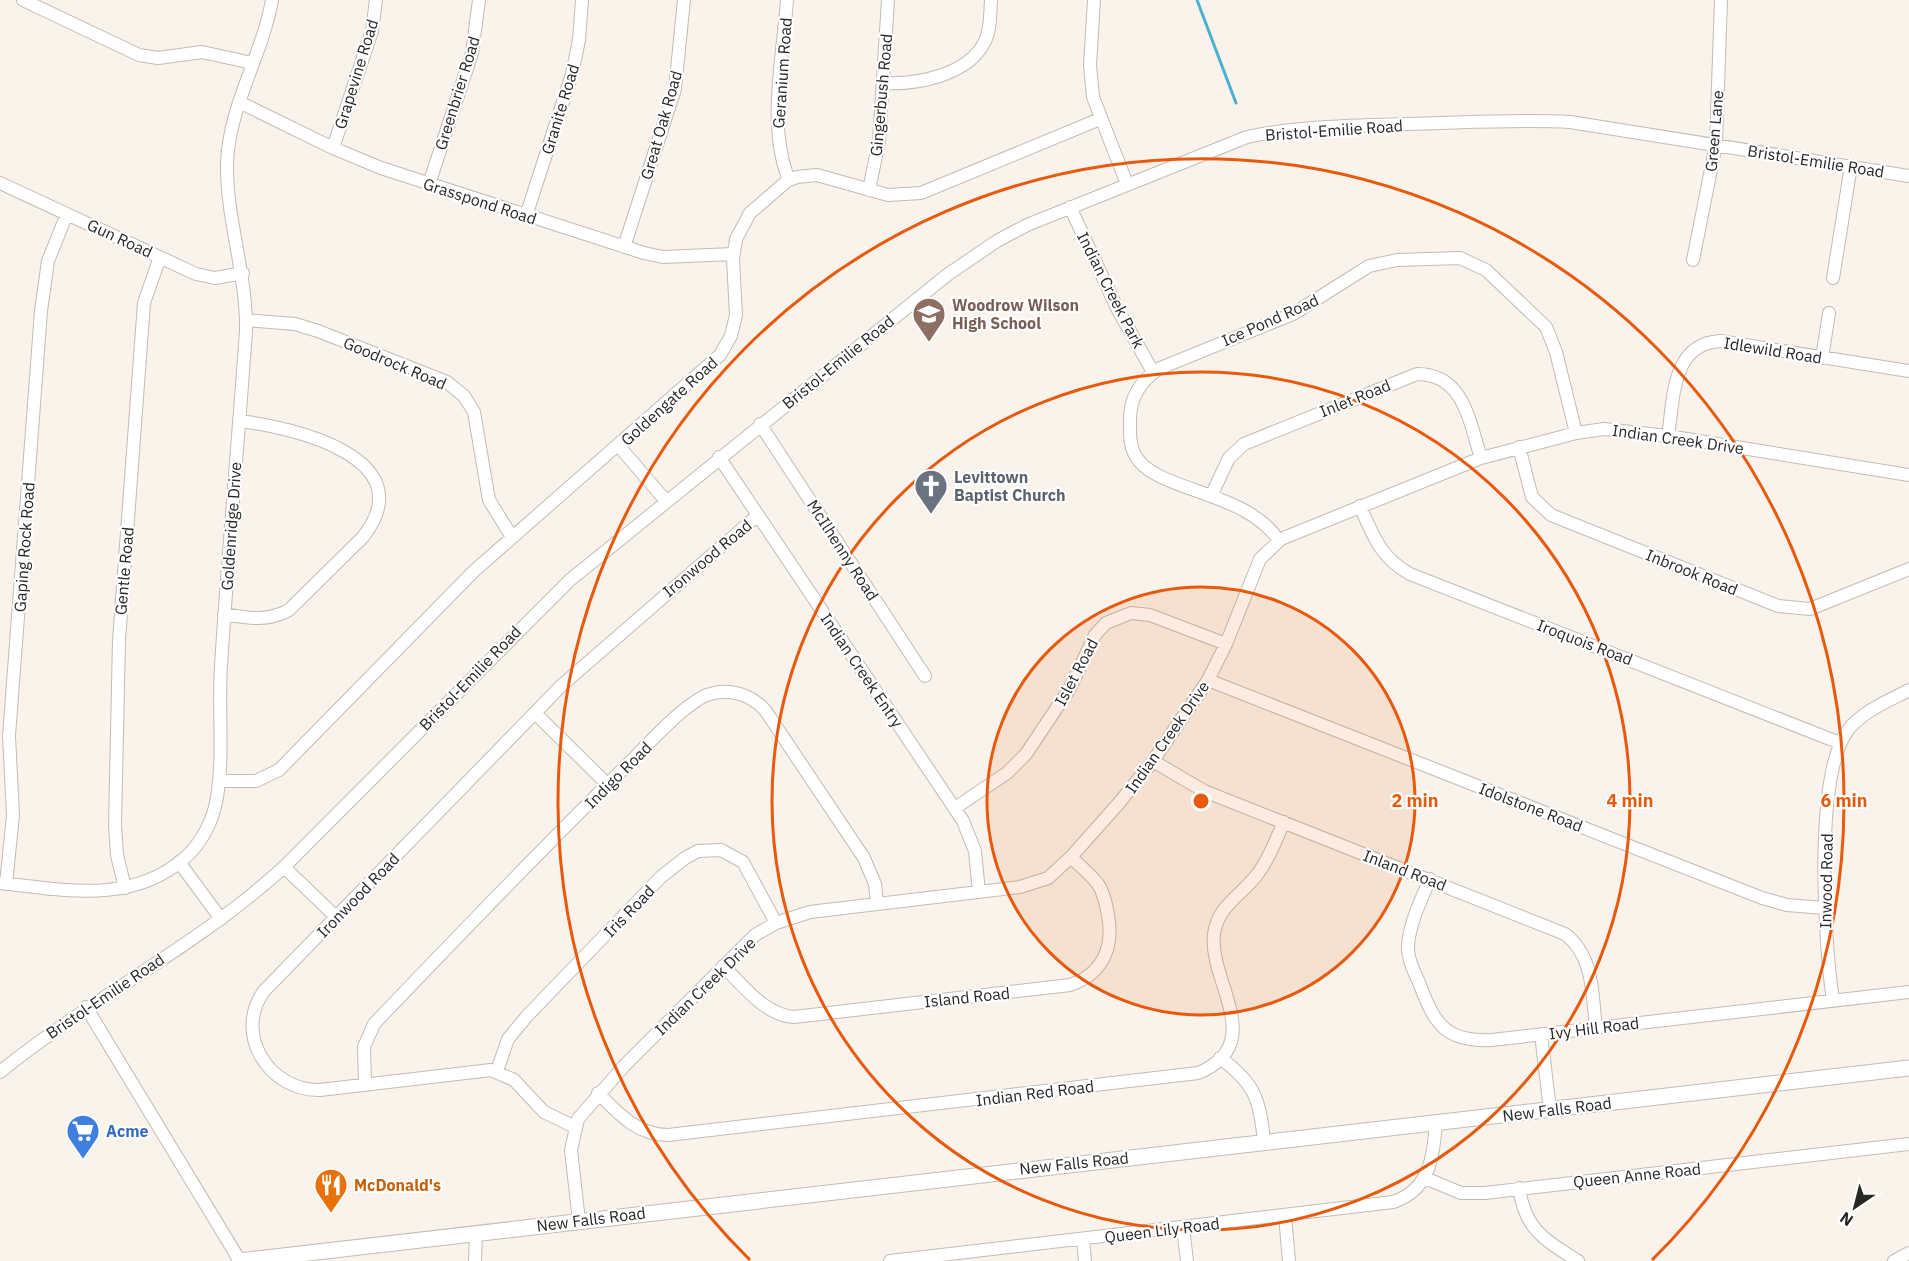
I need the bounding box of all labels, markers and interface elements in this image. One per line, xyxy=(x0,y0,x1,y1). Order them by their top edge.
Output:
street label: Grapevine Road xyxy=(330,17,382,131)
street label: Geranium Road xyxy=(768,17,796,129)
street label: Gingerbush Road xyxy=(866,33,896,157)
street label: Greenbrier Road xyxy=(430,34,484,152)
street label: Granite Road xyxy=(537,61,583,157)
street label: Great Oak Road xyxy=(636,68,686,182)
street label: Green Lane xyxy=(1700,89,1728,173)
street label: Bristol-Emilie Road xyxy=(1264,115,1404,145)
street label: Bristol-Emilie Road xyxy=(1746,140,1886,182)
street label: Grasspond Road xyxy=(421,173,539,229)
street label: Gun Road xyxy=(84,214,156,262)
street label: Indian Creek Park xyxy=(1073,228,1149,352)
street label: Ice Pond Road xyxy=(1218,290,1322,350)
place label: Woodrow Wilson High School xyxy=(952,295,1079,333)
school or university icon: Woodrow Wilson High School xyxy=(911,296,947,343)
street label: Bristol-Emilie Road xyxy=(778,311,898,413)
street label: Goodrock Road xyxy=(340,332,450,394)
street label: Idlewild Road xyxy=(1722,332,1824,368)
street label: Goldengate Road xyxy=(616,352,722,450)
street label: Inlet Road xyxy=(1317,375,1393,421)
street label: Indian Creek Drive xyxy=(1611,420,1745,458)
street label: Goldenridge Drive xyxy=(217,461,245,591)
place label: Levittown Baptist Church xyxy=(954,467,1066,505)
church icon: Levittown Baptist Church xyxy=(913,468,949,515)
street label: Gaping Rock Road xyxy=(9,481,39,613)
street label: McIlhenny Road xyxy=(803,496,883,604)
street label: Ironwood Road xyxy=(658,515,756,601)
street label: Gentle Road xyxy=(110,526,138,616)
street label: Inbrook Road xyxy=(1643,544,1741,600)
street label: Indian Creek Entry xyxy=(816,609,908,731)
street label: Iroquois Road xyxy=(1534,615,1636,669)
street label: Bristol-Emilie Road xyxy=(415,621,525,735)
street label: Islet Road xyxy=(1050,635,1102,709)
street label: Indian Creek Drive xyxy=(1121,677,1213,797)
street label: Indigo Road xyxy=(580,737,656,813)
street label: Idolstone Road xyxy=(1476,778,1586,836)
text: 2 min xyxy=(1391,789,1439,812)
text: 4 min xyxy=(1606,789,1654,812)
text: 6 min xyxy=(1820,789,1868,812)
centre of rings xyxy=(1191,791,1211,811)
street label: Inwood Road xyxy=(1815,833,1837,929)
street label: Inland Road xyxy=(1361,845,1449,895)
street label: Ironwood Road xyxy=(313,848,403,942)
street label: Iris Road xyxy=(599,881,659,941)
street label: Indian Creek Drive xyxy=(650,933,760,1039)
street label: Bristol-Emilie Road xyxy=(42,949,168,1043)
street label: Island Road xyxy=(923,983,1011,1011)
street label: Ivy Hill Road xyxy=(1548,1013,1640,1043)
street label: Indian Red Road xyxy=(975,1076,1095,1110)
street label: New Falls Road xyxy=(1501,1092,1613,1126)
supermarket icon: Acme xyxy=(65,1113,101,1160)
place label: Acme xyxy=(106,1121,149,1141)
street label: New Falls Road xyxy=(1018,1147,1130,1179)
street label: Queen Anne Road xyxy=(1572,1158,1702,1192)
restaurant icon: McDonald's xyxy=(313,1167,349,1214)
place label: McDonald's xyxy=(354,1175,441,1195)
north arrow xyxy=(1825,1177,1885,1237)
street label: New Falls Road xyxy=(535,1202,647,1236)
text: N xyxy=(1836,1208,1857,1231)
street label: Queen Lily Road xyxy=(1103,1213,1221,1247)

